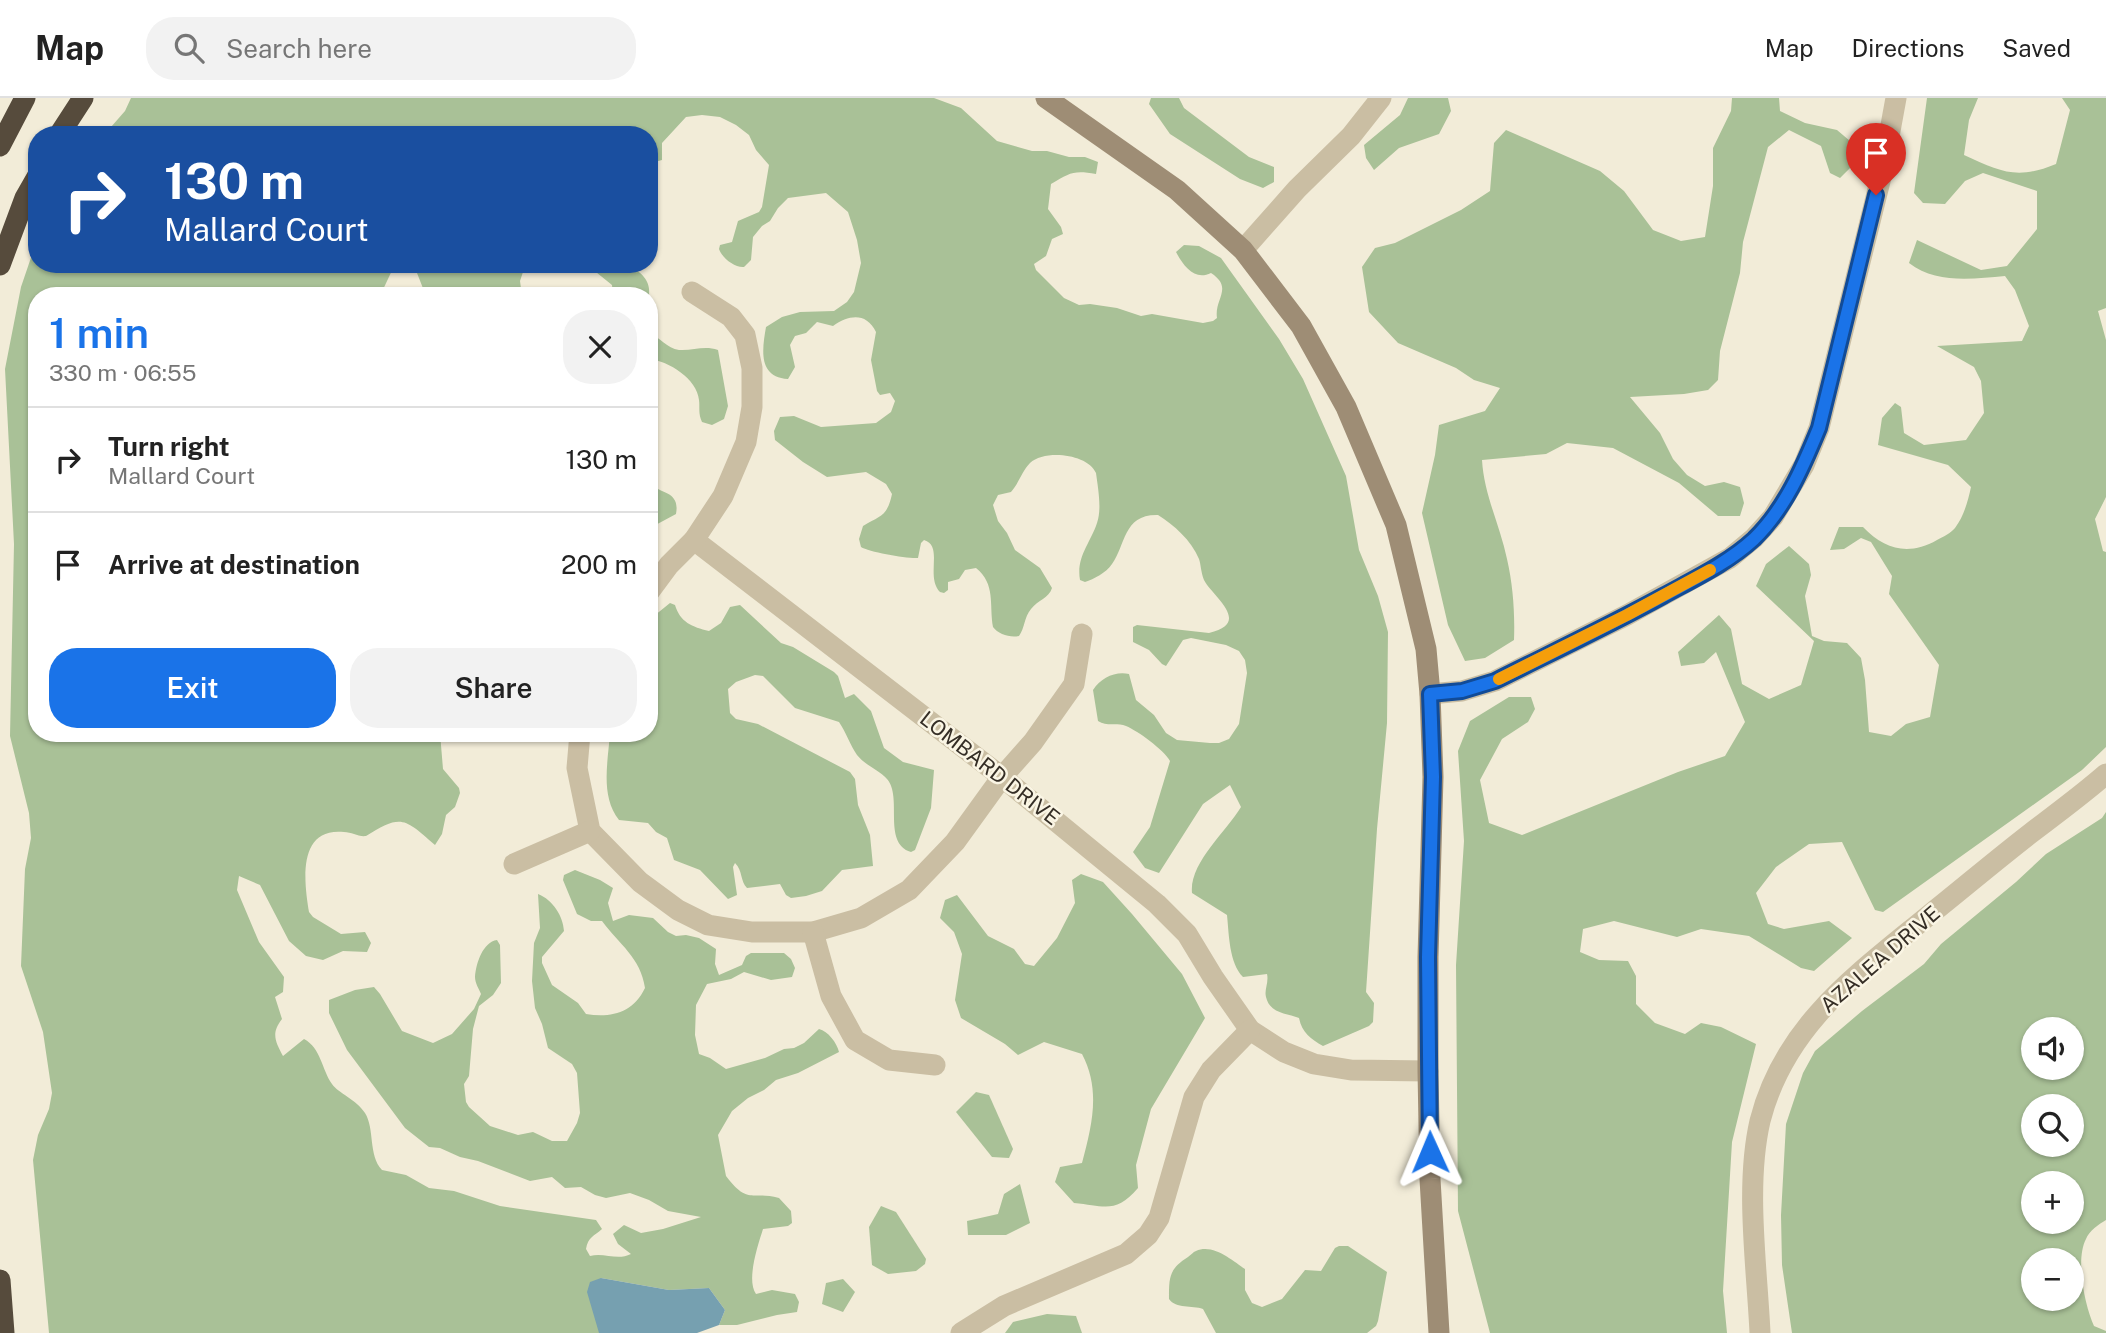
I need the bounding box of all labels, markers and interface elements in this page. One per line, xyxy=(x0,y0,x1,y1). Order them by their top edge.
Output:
search box xyxy=(146,17,636,80)
text: Map xyxy=(35,29,104,67)
icon: search xyxy=(170,29,208,67)
text: Search here xyxy=(226,33,372,64)
text: Map xyxy=(1765,34,1814,62)
text: Directions xyxy=(1852,34,1964,62)
text: Saved xyxy=(2002,34,2071,62)
pin xyxy=(1846,123,1906,195)
icon: arrive xyxy=(1857,134,1895,172)
text: 130 m xyxy=(164,152,304,210)
icon: right xyxy=(49,154,140,245)
text: Mallard Court xyxy=(164,211,369,248)
text: 1 min xyxy=(49,308,149,357)
button: close xyxy=(563,310,637,384)
text: 330 m · 06:55 xyxy=(49,359,196,386)
text: Turn right xyxy=(108,431,230,462)
icon: right xyxy=(49,441,87,479)
text: 130 m xyxy=(565,444,637,475)
text: Mallard Court xyxy=(108,462,255,489)
icon: arrive xyxy=(49,546,87,584)
text: Arrive at destination xyxy=(108,549,360,580)
text: 200 m xyxy=(561,549,637,580)
button: Exit xyxy=(49,648,336,728)
button: Share xyxy=(350,648,637,728)
street label: LOMBARD DRIVE xyxy=(915,706,1065,830)
street label: AZALEA DRIVE xyxy=(1815,900,1945,1018)
map controls xyxy=(2021,1017,2084,1311)
button: sound xyxy=(2021,1017,2084,1080)
button: search xyxy=(2021,1094,2084,1157)
position arrow xyxy=(1393,1115,1467,1189)
button: + xyxy=(2021,1171,2084,1234)
button: − xyxy=(2021,1248,2084,1311)

